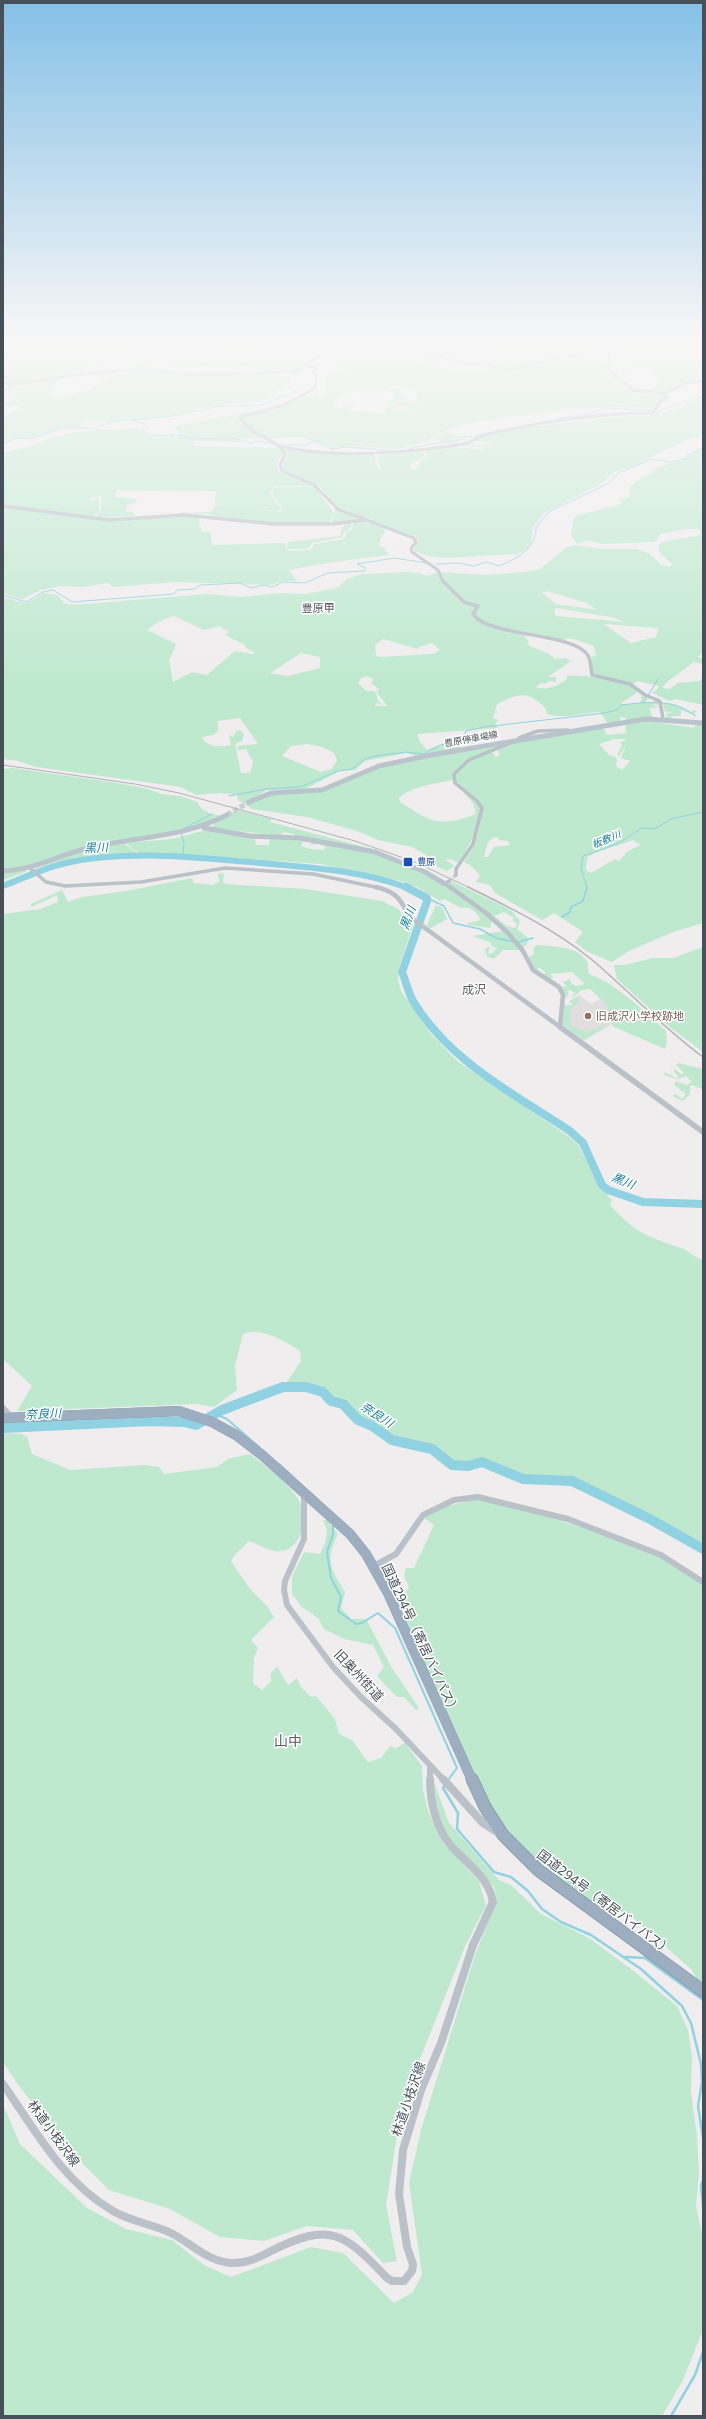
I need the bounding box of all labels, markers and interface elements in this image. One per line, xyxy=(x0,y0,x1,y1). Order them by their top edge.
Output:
district label: 豊原甲 xyxy=(302,600,335,615)
street label: 豊原停車場線 xyxy=(443,727,500,750)
water label: 板敷川 xyxy=(589,826,623,851)
water label: 黒川 xyxy=(83,838,111,857)
place label: 豊原 xyxy=(417,855,435,868)
marker: 豊原 xyxy=(402,856,414,868)
water label: 黒川 xyxy=(395,902,420,932)
district label: 成沢 xyxy=(462,981,486,998)
place label: 旧成沢小学校跡地 xyxy=(596,1008,684,1023)
marker: 旧成沢小学校跡地 xyxy=(583,1011,593,1021)
water label: 黒川 xyxy=(609,1168,639,1194)
water label: 奈良川 xyxy=(358,1398,399,1433)
water label: 奈良川 xyxy=(25,1404,63,1423)
street label: 国道294号（寄居バイパス） xyxy=(378,1560,464,1718)
street label: 旧奥州街道 xyxy=(330,1645,388,1705)
district label: 山中 xyxy=(274,1731,302,1750)
street label: 国道294号（寄居バイパス） xyxy=(534,1845,676,1959)
street label: 林道小枝沢線 xyxy=(387,2059,429,2139)
street label: 林道小枝沢線 xyxy=(24,2096,84,2170)

